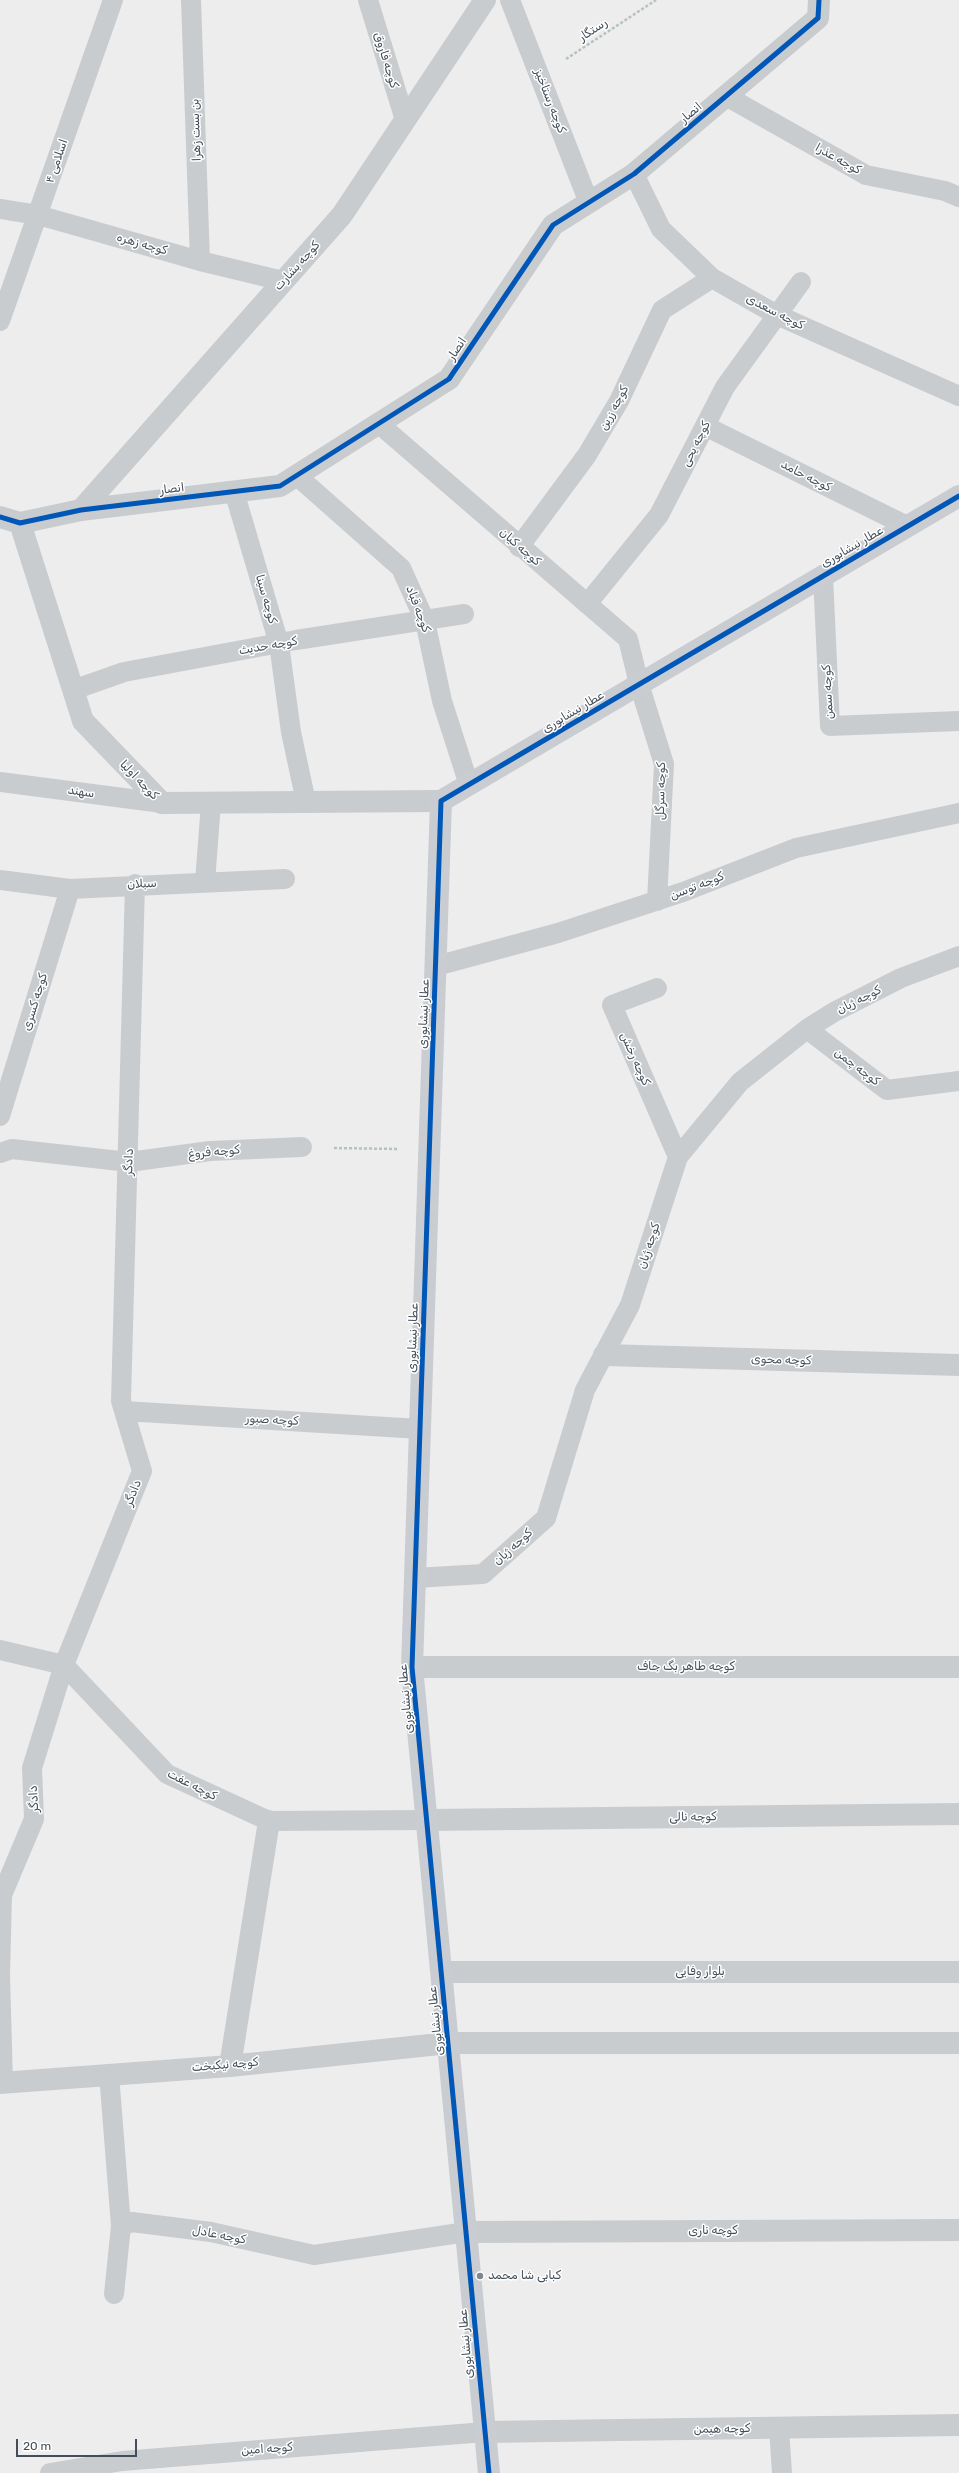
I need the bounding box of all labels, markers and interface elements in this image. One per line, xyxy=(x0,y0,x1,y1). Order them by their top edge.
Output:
street label: رستگار xyxy=(576,15,610,45)
street label: کوچه فاروق xyxy=(371,30,401,90)
street label: کوچه رستاخیز xyxy=(531,67,569,135)
street label: بن بست زهرا xyxy=(188,98,204,162)
street label: انصار xyxy=(677,100,705,126)
street label: اسلامی ۴ xyxy=(43,137,71,185)
street label: کوچه عذرا xyxy=(813,141,863,177)
street label: کوچه زهره xyxy=(115,230,169,258)
street label: کوچه بشارت xyxy=(271,238,323,294)
street label: کوچه سعدی xyxy=(744,291,806,333)
street label: انصار xyxy=(444,335,470,363)
street label: کوچه زرین xyxy=(596,383,632,433)
street label: کوچه یحی xyxy=(678,419,714,469)
street label: کوچه حامد xyxy=(778,457,834,495)
street label: انصار xyxy=(159,480,185,498)
street label: عطار نیشابوری xyxy=(818,523,886,571)
street label: کوچه کیان xyxy=(496,525,544,569)
street label: کوچه سینا xyxy=(252,573,280,625)
street label: کوچه قباد xyxy=(403,584,433,634)
street label: کوچه حدیث xyxy=(238,634,298,658)
street label: کوچه سمن xyxy=(819,664,837,720)
street label: عطار نیشابوری xyxy=(539,688,607,736)
street label: کوچه اولیا xyxy=(117,757,161,803)
street label: کوچه سرگل xyxy=(653,762,669,820)
street label: سهند xyxy=(67,783,95,801)
street label: کوچه توسن xyxy=(668,869,726,903)
street label: سبلان xyxy=(127,876,157,892)
street label: کوچه کسری xyxy=(19,971,51,1033)
street label: عطار نیشابوری xyxy=(416,979,432,1049)
street label: کوچه ژیان xyxy=(834,983,884,1017)
street label: کوچه رخش xyxy=(617,1030,653,1088)
street label: کوچه چمن xyxy=(832,1045,882,1089)
street label: کوچه فروغ xyxy=(187,1143,241,1161)
street label: دادگر xyxy=(121,1148,137,1176)
street label: کوچه ژیان xyxy=(635,1221,663,1271)
street label: عطار نیشابوری xyxy=(405,1303,421,1373)
street label: کوچه محوی xyxy=(751,1352,811,1368)
street label: کوچه صبور xyxy=(245,1411,299,1429)
street label: دادگر xyxy=(121,1478,145,1508)
street label: کوچه ژیان xyxy=(490,1526,536,1568)
street label: کوچه طاهر بگ جاف xyxy=(637,1660,735,1674)
street label: عطار نیشابوری xyxy=(396,1664,416,1734)
street label: کوچه عفت xyxy=(165,1766,219,1804)
street label: دادگر xyxy=(26,1785,42,1813)
street label: کوچه نالی xyxy=(669,1809,717,1825)
street label: بلوار وفایی xyxy=(675,1965,725,1979)
street label: عطار نیشابوری xyxy=(425,1986,447,2056)
street label: کوچه نیکبخت xyxy=(191,2055,259,2075)
street label: کوچه عادل xyxy=(191,2223,247,2247)
street label: کوچه ناری xyxy=(688,2224,738,2238)
place label: کبابی شا محمد xyxy=(488,2269,561,2283)
marker: کبابی شا محمد xyxy=(475,2271,485,2281)
street label: عطار نیشابوری xyxy=(456,2309,476,2379)
street label: کوچه هیمن xyxy=(694,2421,750,2437)
scale bar xyxy=(18,2431,139,2457)
text: 20 m xyxy=(23,2439,51,2453)
street label: کوچه امین xyxy=(241,2440,293,2458)

